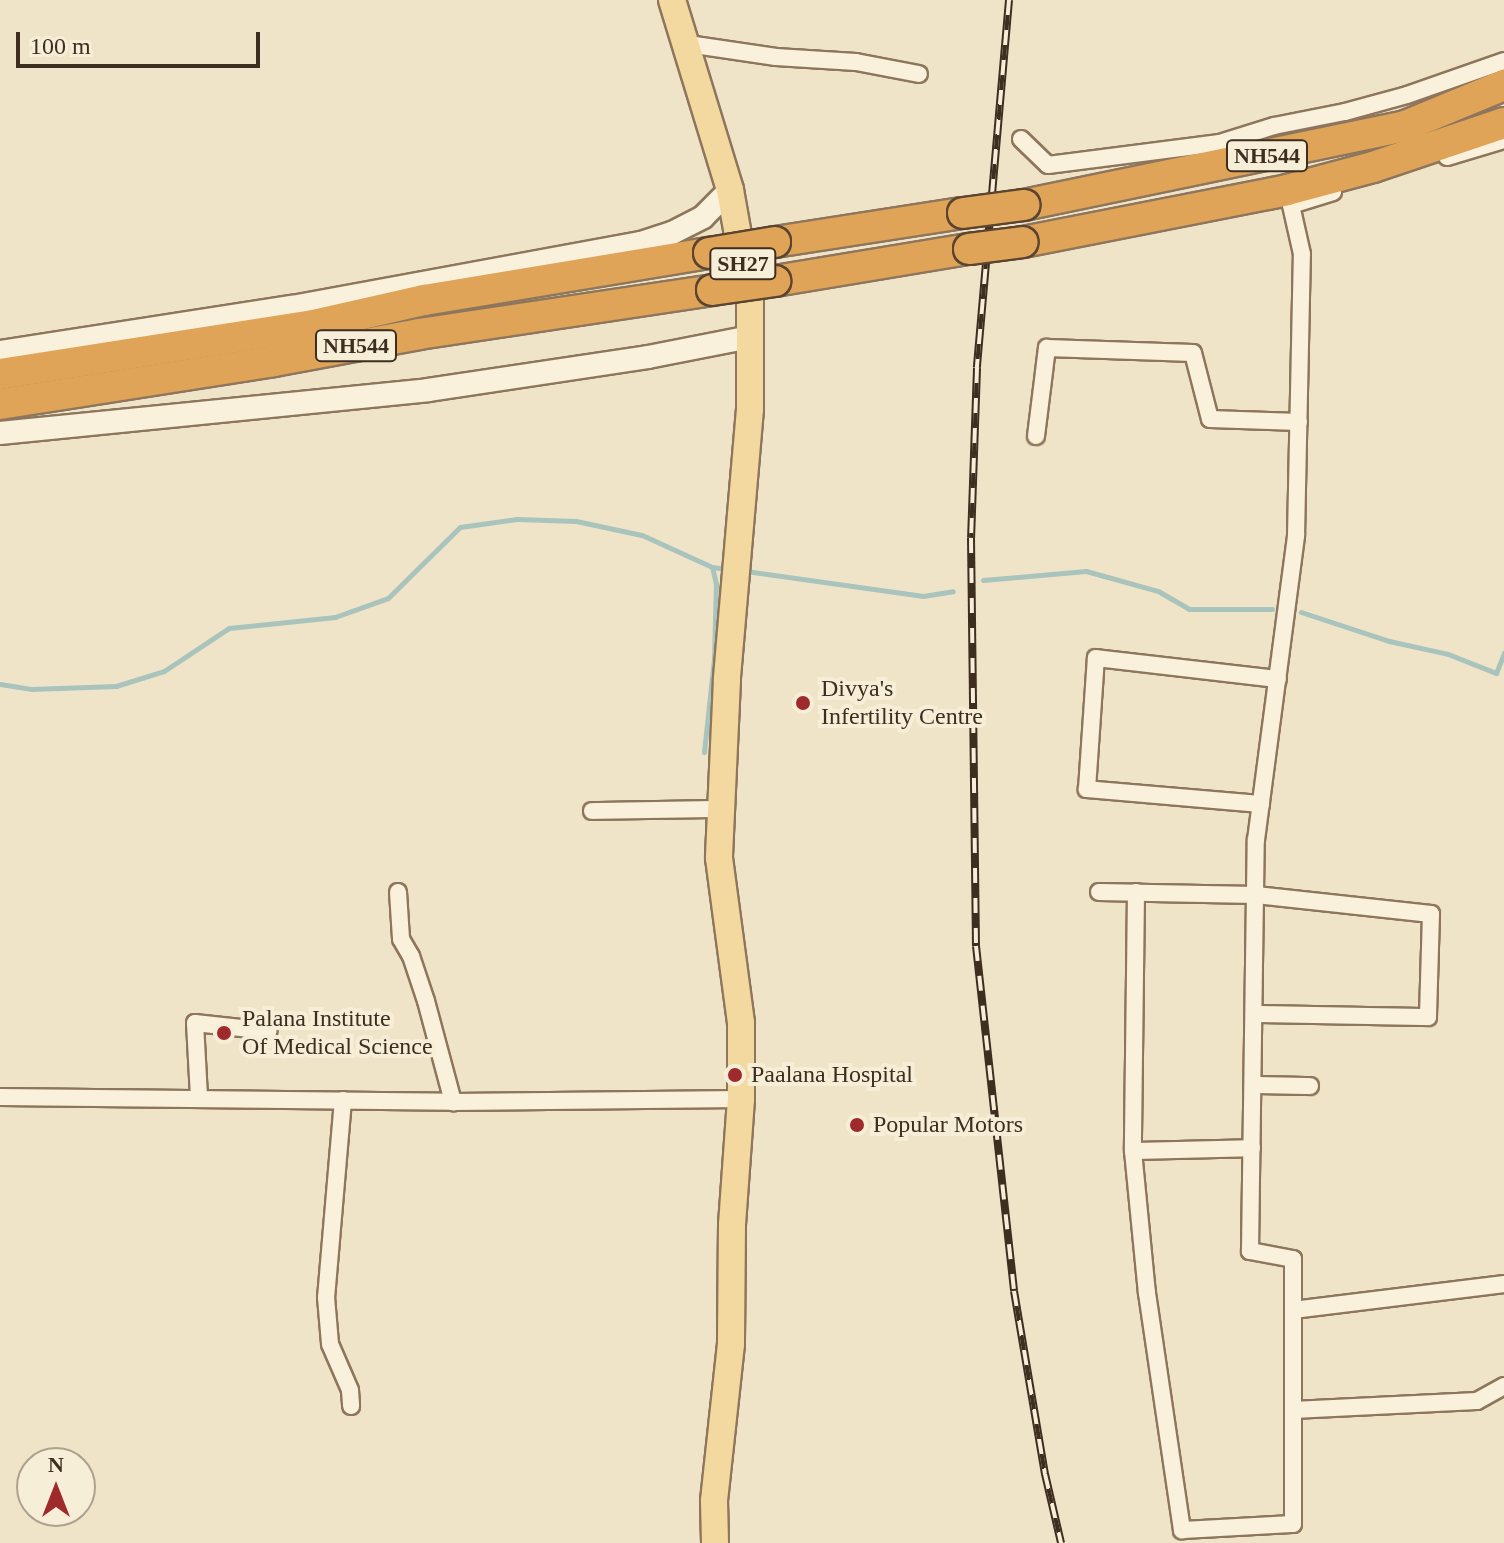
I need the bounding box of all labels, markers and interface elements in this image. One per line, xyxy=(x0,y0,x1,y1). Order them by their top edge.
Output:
scale bar xyxy=(20,16,264,66)
text: 100 m xyxy=(30,33,91,59)
road number: NH544 xyxy=(1225,138,1309,174)
road number: SH27 xyxy=(709,246,777,282)
road number: NH544 xyxy=(314,328,398,364)
place label: Divya's Infertility Centre xyxy=(821,675,983,731)
marker: Divya's Infertility Centre xyxy=(792,692,814,714)
place label: Palana Institute Of Medical Science xyxy=(242,1005,433,1061)
marker: Palana Institute Of Medical Science xyxy=(213,1022,235,1044)
place label: Paalana Hospital xyxy=(751,1061,913,1089)
marker: Paalana Hospital xyxy=(726,1066,744,1084)
place label: Popular Motors xyxy=(873,1111,1023,1139)
marker: Popular Motors xyxy=(848,1116,866,1134)
north arrow xyxy=(16,1447,96,1527)
text: N xyxy=(48,1452,64,1477)

